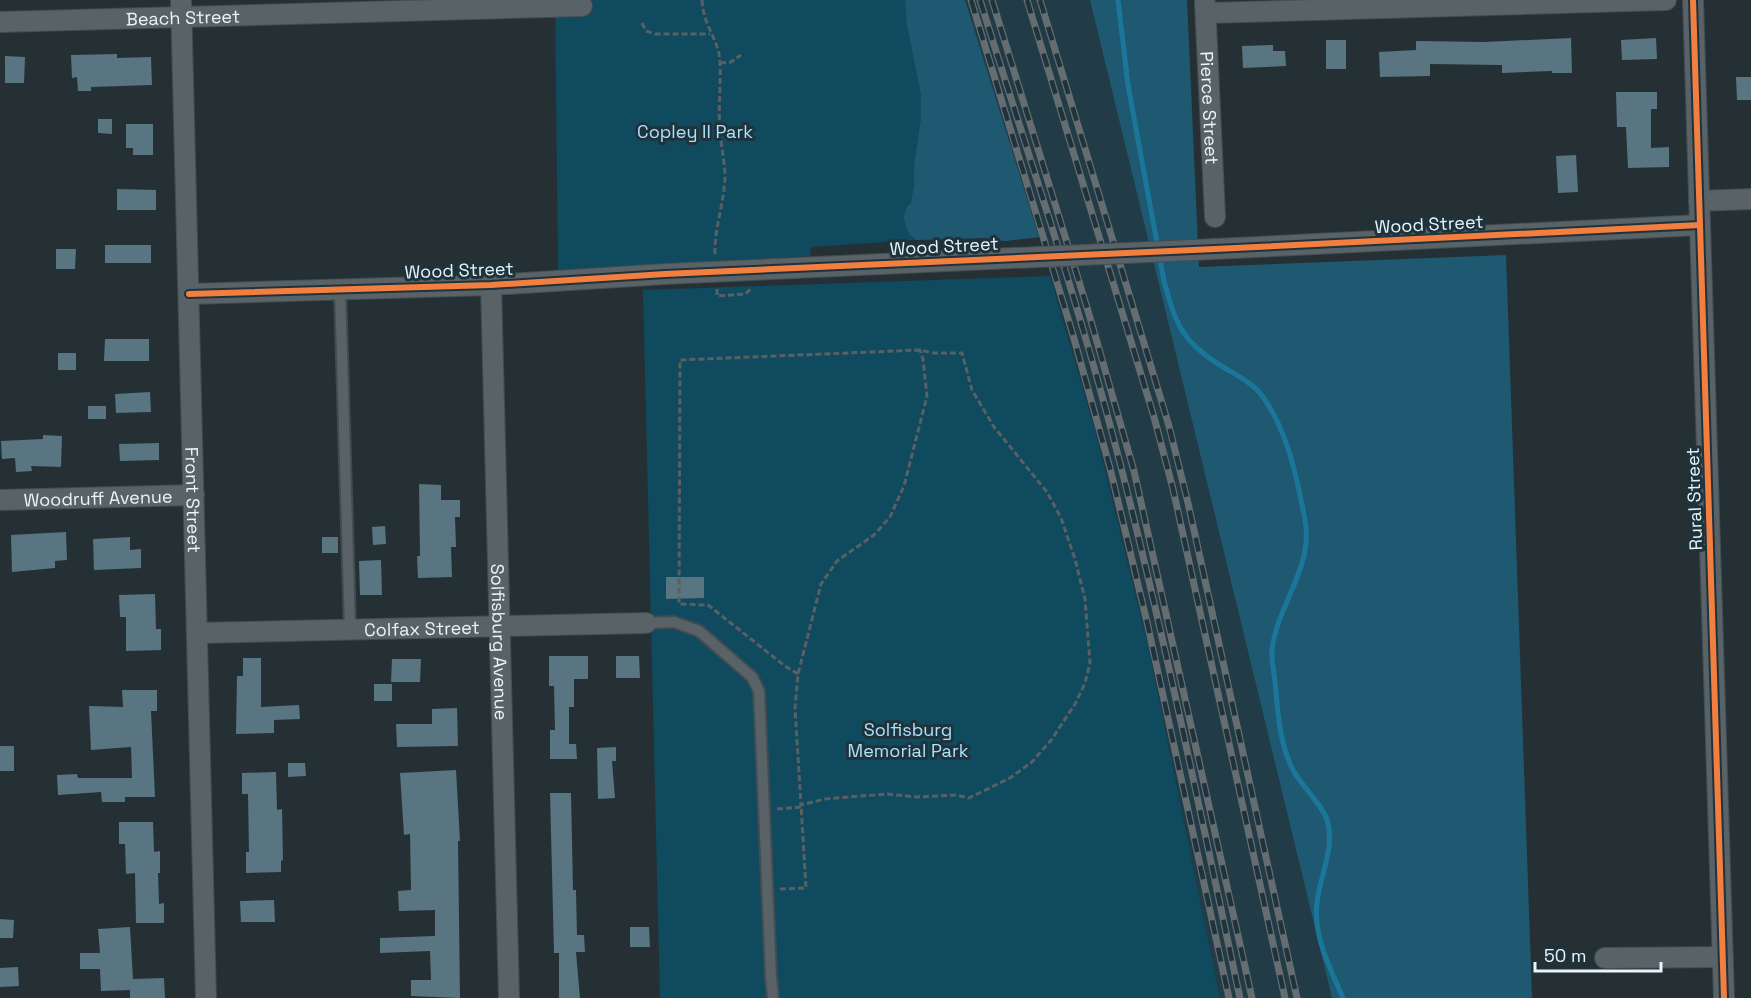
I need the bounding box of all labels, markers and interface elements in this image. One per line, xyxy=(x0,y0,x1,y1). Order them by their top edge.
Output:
street label: Beach Street xyxy=(126,4,240,30)
street label: Pierce Street xyxy=(1196,51,1224,165)
park label: Copley II Park xyxy=(637,120,753,143)
street label: Wood Street xyxy=(1374,210,1484,238)
street label: Wood Street xyxy=(889,232,999,260)
street label: Wood Street xyxy=(404,257,514,283)
street label: Front Street xyxy=(181,447,206,553)
street label: Rural Street xyxy=(1681,447,1707,551)
street label: Woodruff Avenue xyxy=(23,484,173,511)
street label: Solfisburg Avenue xyxy=(487,563,513,720)
street label: Colfax Street xyxy=(364,615,480,641)
park label: Solfisburg Memorial Park xyxy=(848,718,969,762)
scale bar xyxy=(1535,935,1661,973)
text: 50 m xyxy=(1544,944,1586,967)

